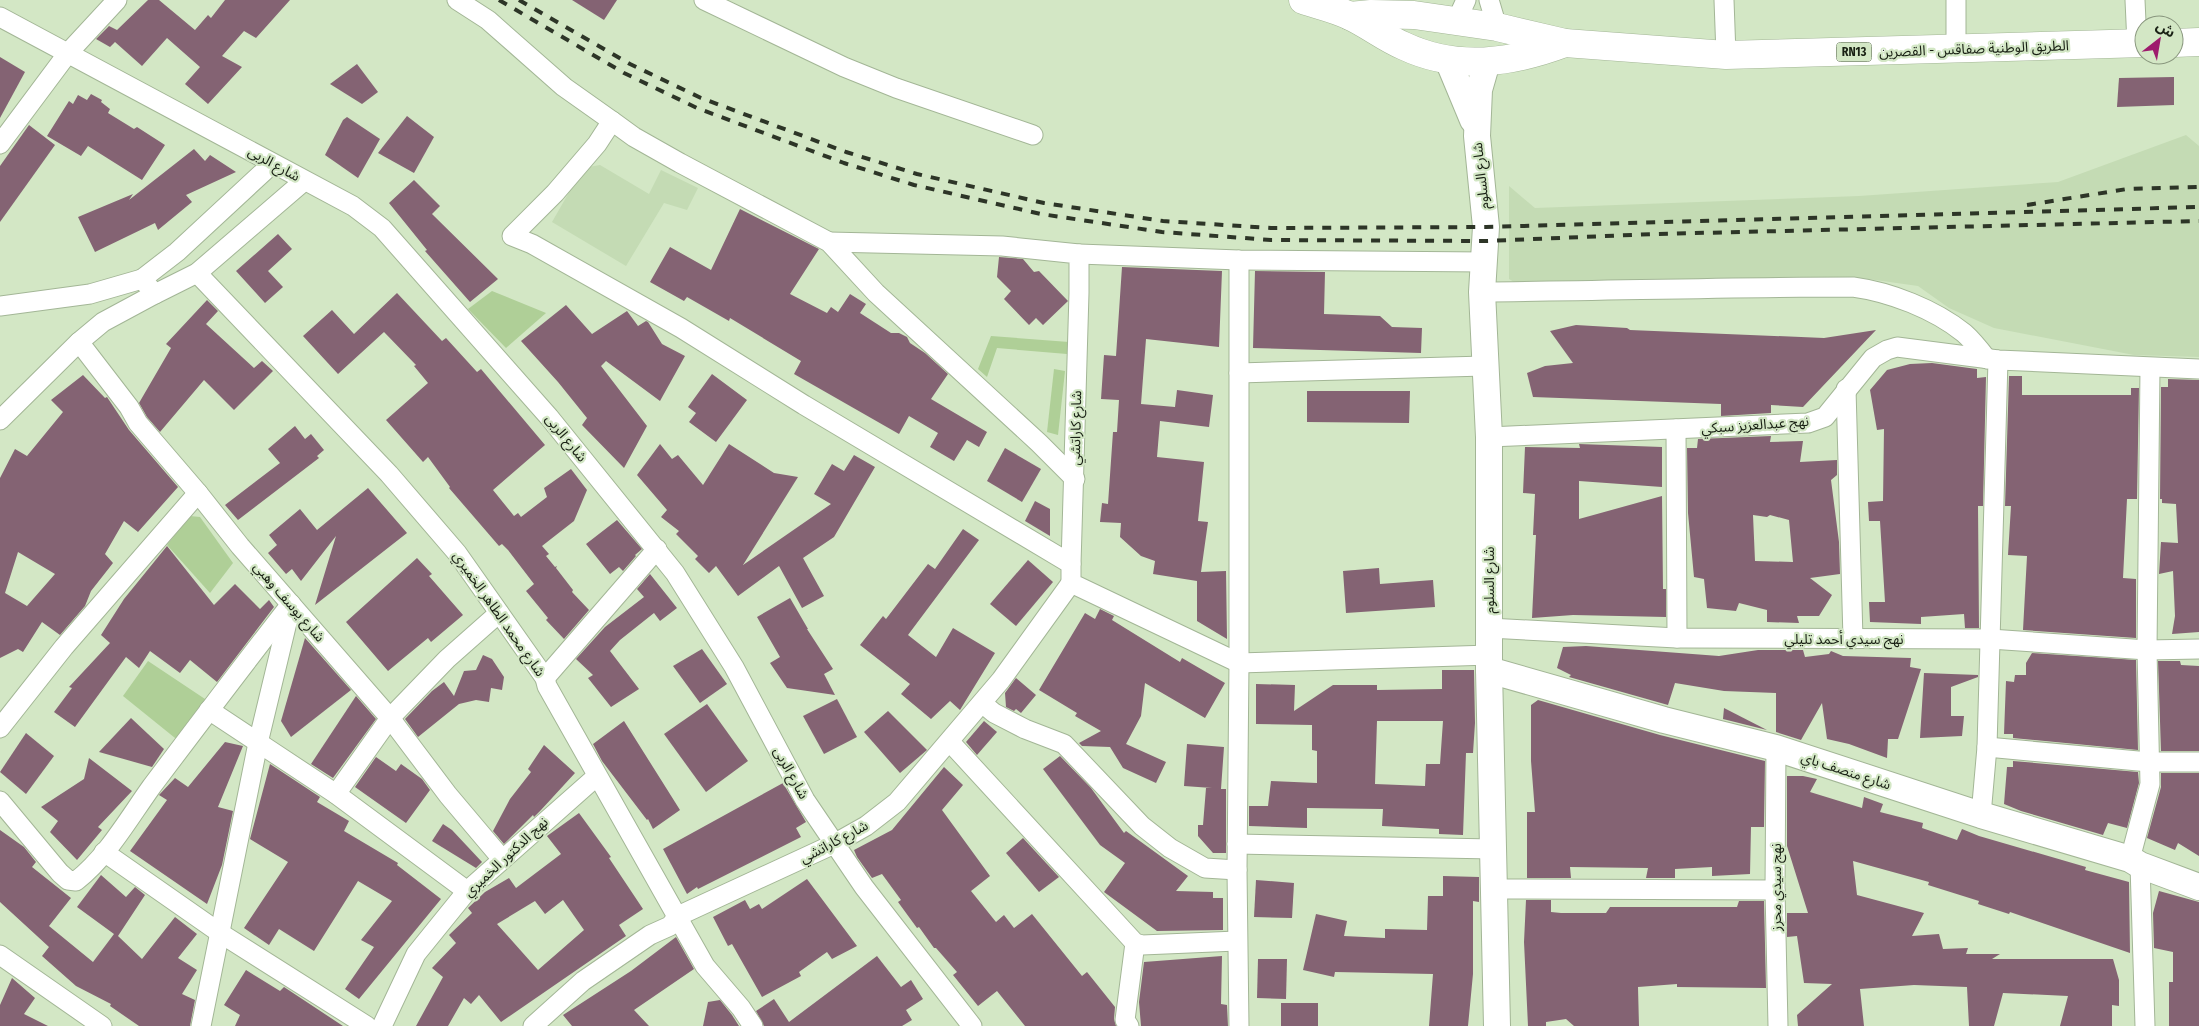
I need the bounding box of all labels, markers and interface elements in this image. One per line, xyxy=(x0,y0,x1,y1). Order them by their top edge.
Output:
north arrow xyxy=(2134,15,2184,65)
text: ش xyxy=(2153,17,2178,42)
street label: الطريق الوطنية صفاقس - القصرين xyxy=(1879,37,2069,62)
road number: RN13 xyxy=(1836,42,1872,62)
street label: شارع السلوم xyxy=(1469,142,1495,210)
street label: شارع الربى xyxy=(244,143,303,187)
street label: شارع كاراتشي xyxy=(1067,390,1087,466)
street label: شارع الربى xyxy=(540,411,590,467)
street label: نهج عبدالعزيز سبكي xyxy=(1700,413,1810,439)
street label: شارع السلوم xyxy=(1481,546,1500,614)
street label: شارع محمد الطاهر الخميري xyxy=(447,548,549,681)
street label: شارع يوسف وهبي xyxy=(248,559,328,647)
street label: نهج سيدي أحمد تليلي xyxy=(1784,630,1904,650)
street label: شارع الربى xyxy=(768,744,812,803)
street label: شارع منصف باي xyxy=(1798,749,1893,796)
street label: نهج الدكتور الخميري xyxy=(460,813,553,902)
street label: شارع كاراتشي xyxy=(797,817,872,869)
street label: نهج سيدي محرز xyxy=(1768,843,1787,932)

